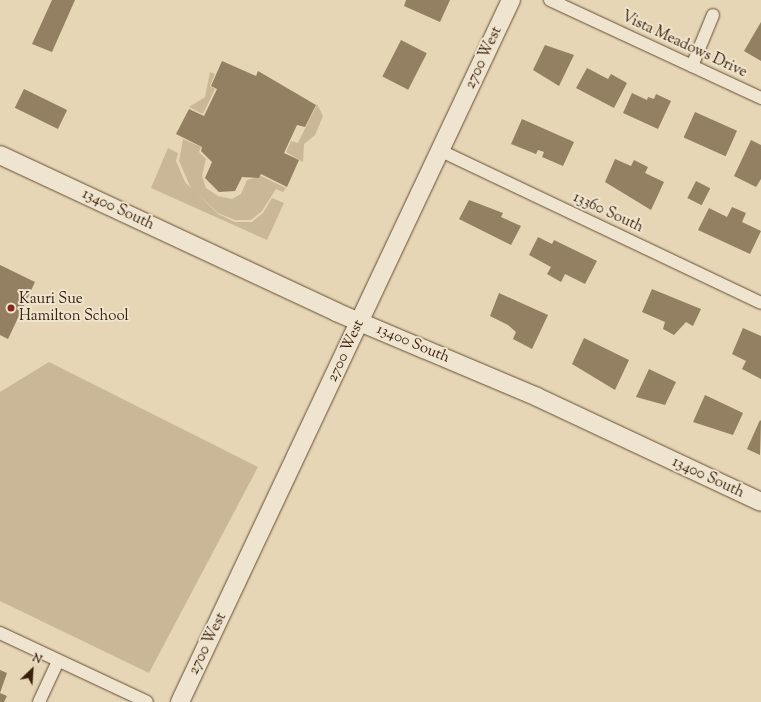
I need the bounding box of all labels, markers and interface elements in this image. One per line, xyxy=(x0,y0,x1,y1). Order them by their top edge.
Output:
street label: Vista Meadows Drive xyxy=(618,8,750,82)
street label: 2700 West xyxy=(462,24,506,92)
street label: 13400 South xyxy=(79,185,157,235)
street label: 13360 South xyxy=(570,189,646,237)
place label: Kauri Sue Hamilton School xyxy=(19,290,129,325)
marker: Kauri Sue Hamilton School xyxy=(6,303,16,313)
street label: 2700 West xyxy=(324,317,368,385)
street label: 13400 South xyxy=(374,321,452,367)
street label: 13400 South xyxy=(669,453,747,503)
street label: 2700 West xyxy=(185,610,231,678)
north arrow xyxy=(12,650,52,690)
text: N xyxy=(30,650,44,668)

